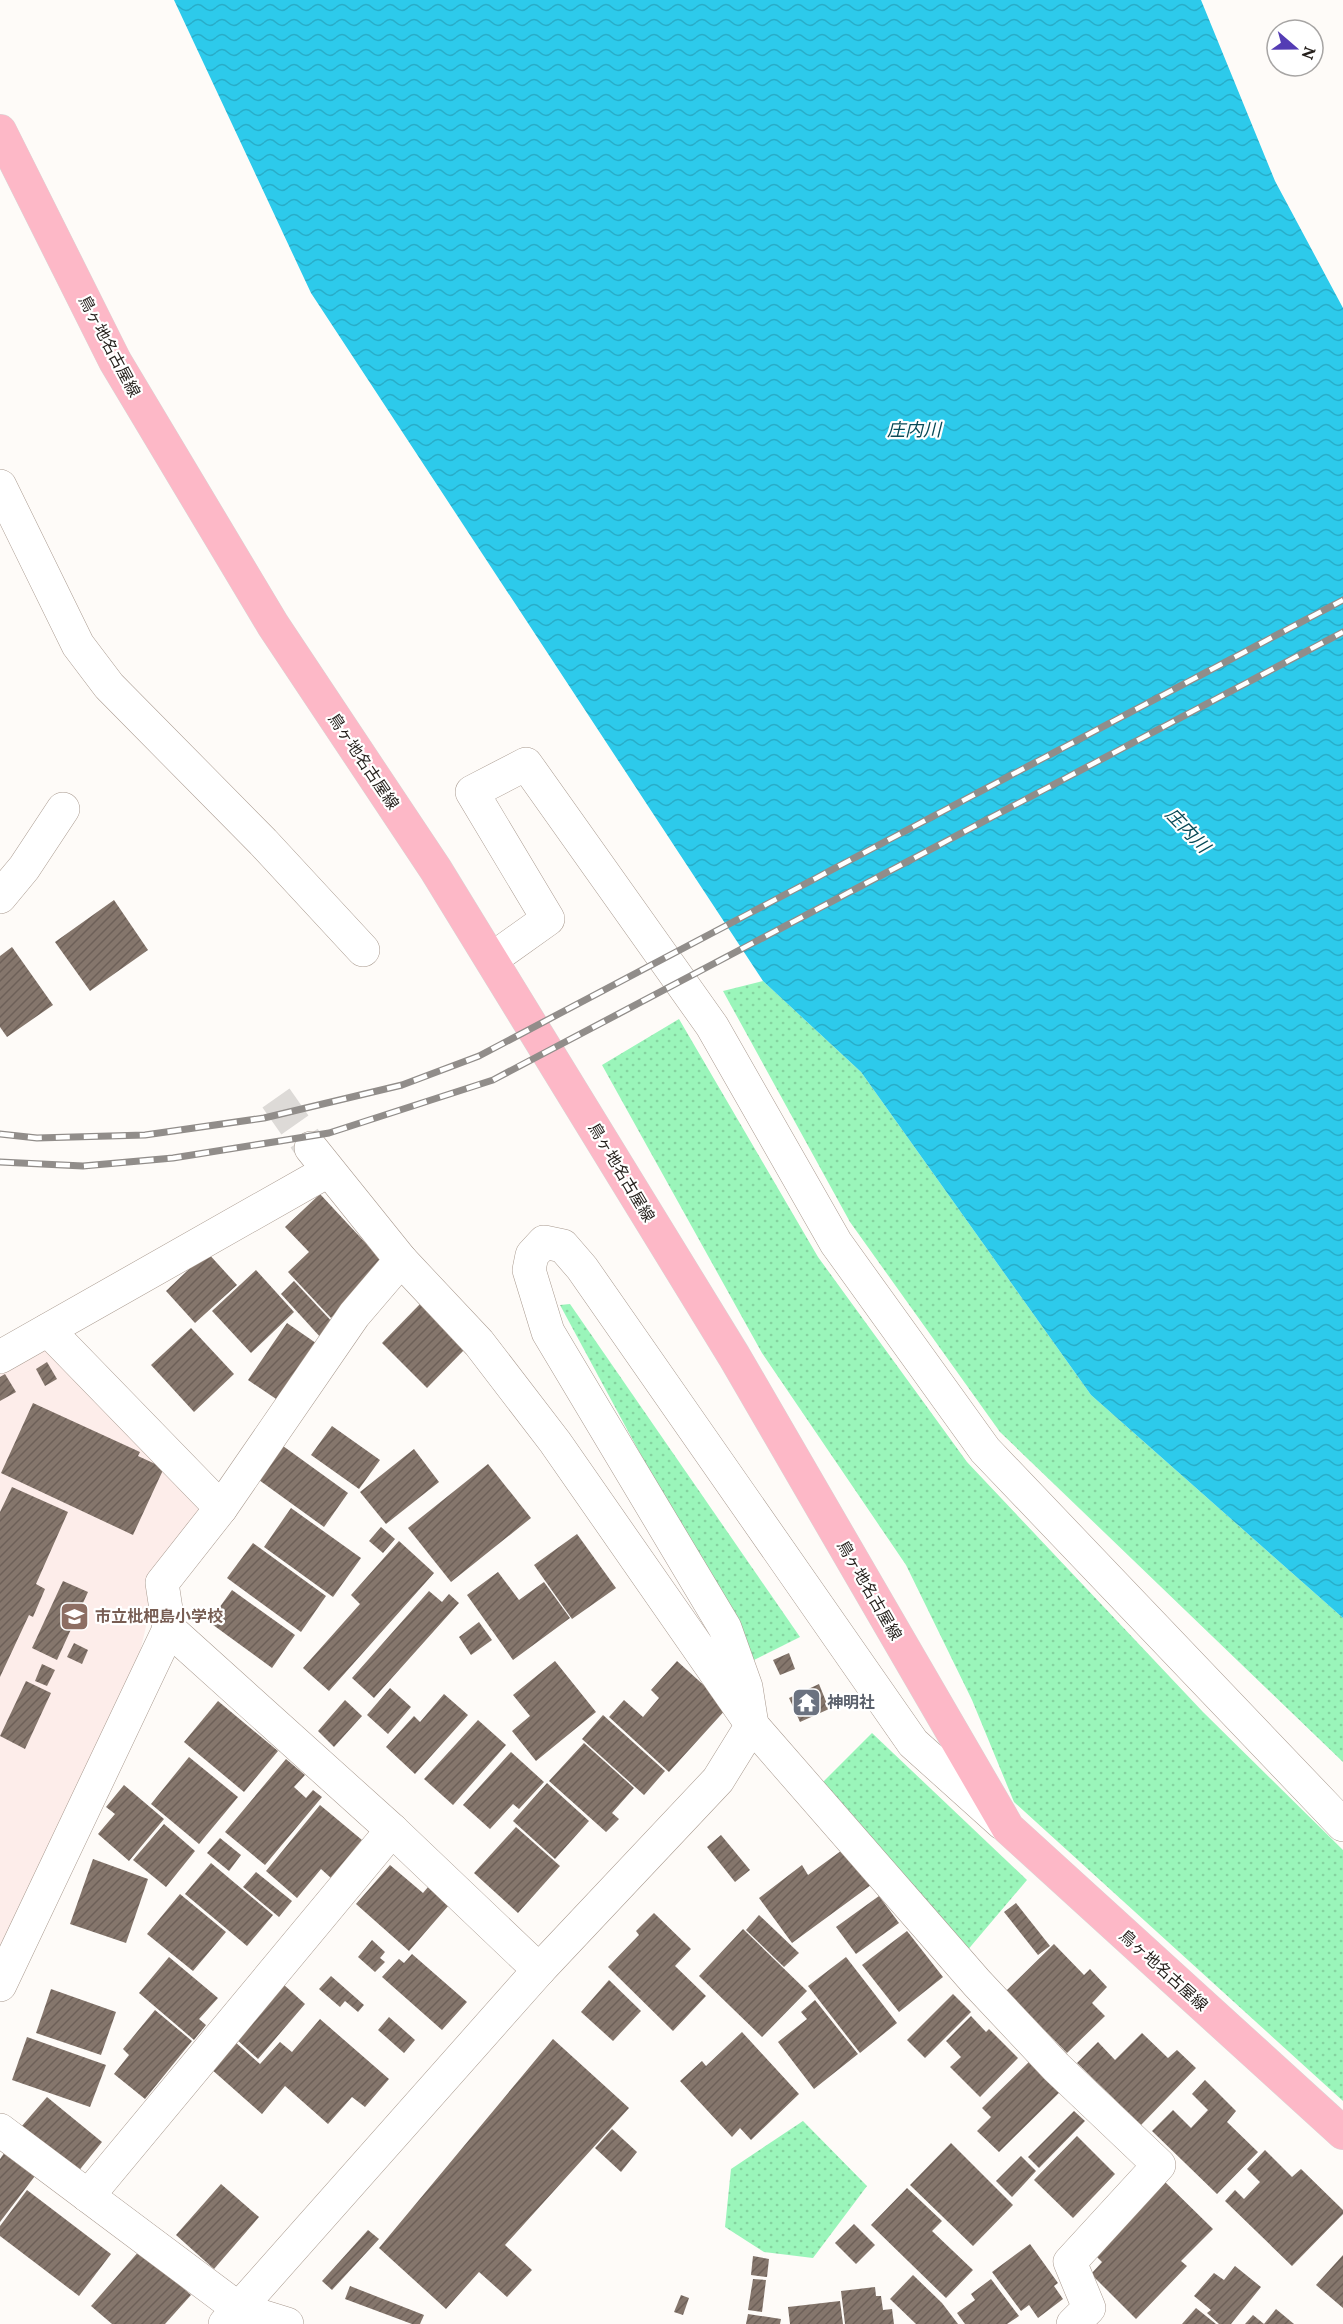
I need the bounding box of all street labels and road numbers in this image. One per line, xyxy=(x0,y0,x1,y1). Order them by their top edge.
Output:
street label: 鳥ヶ地名古屋線 xyxy=(75,292,145,400)
street label: 鳥ヶ地名古屋線 xyxy=(324,709,404,813)
street label: 鳥ヶ地名古屋線 xyxy=(585,1119,659,1225)
street label: 鳥ヶ地名古屋線 xyxy=(833,1536,907,1644)
street label: 鳥ヶ地名古屋線 xyxy=(1116,1925,1212,2015)

